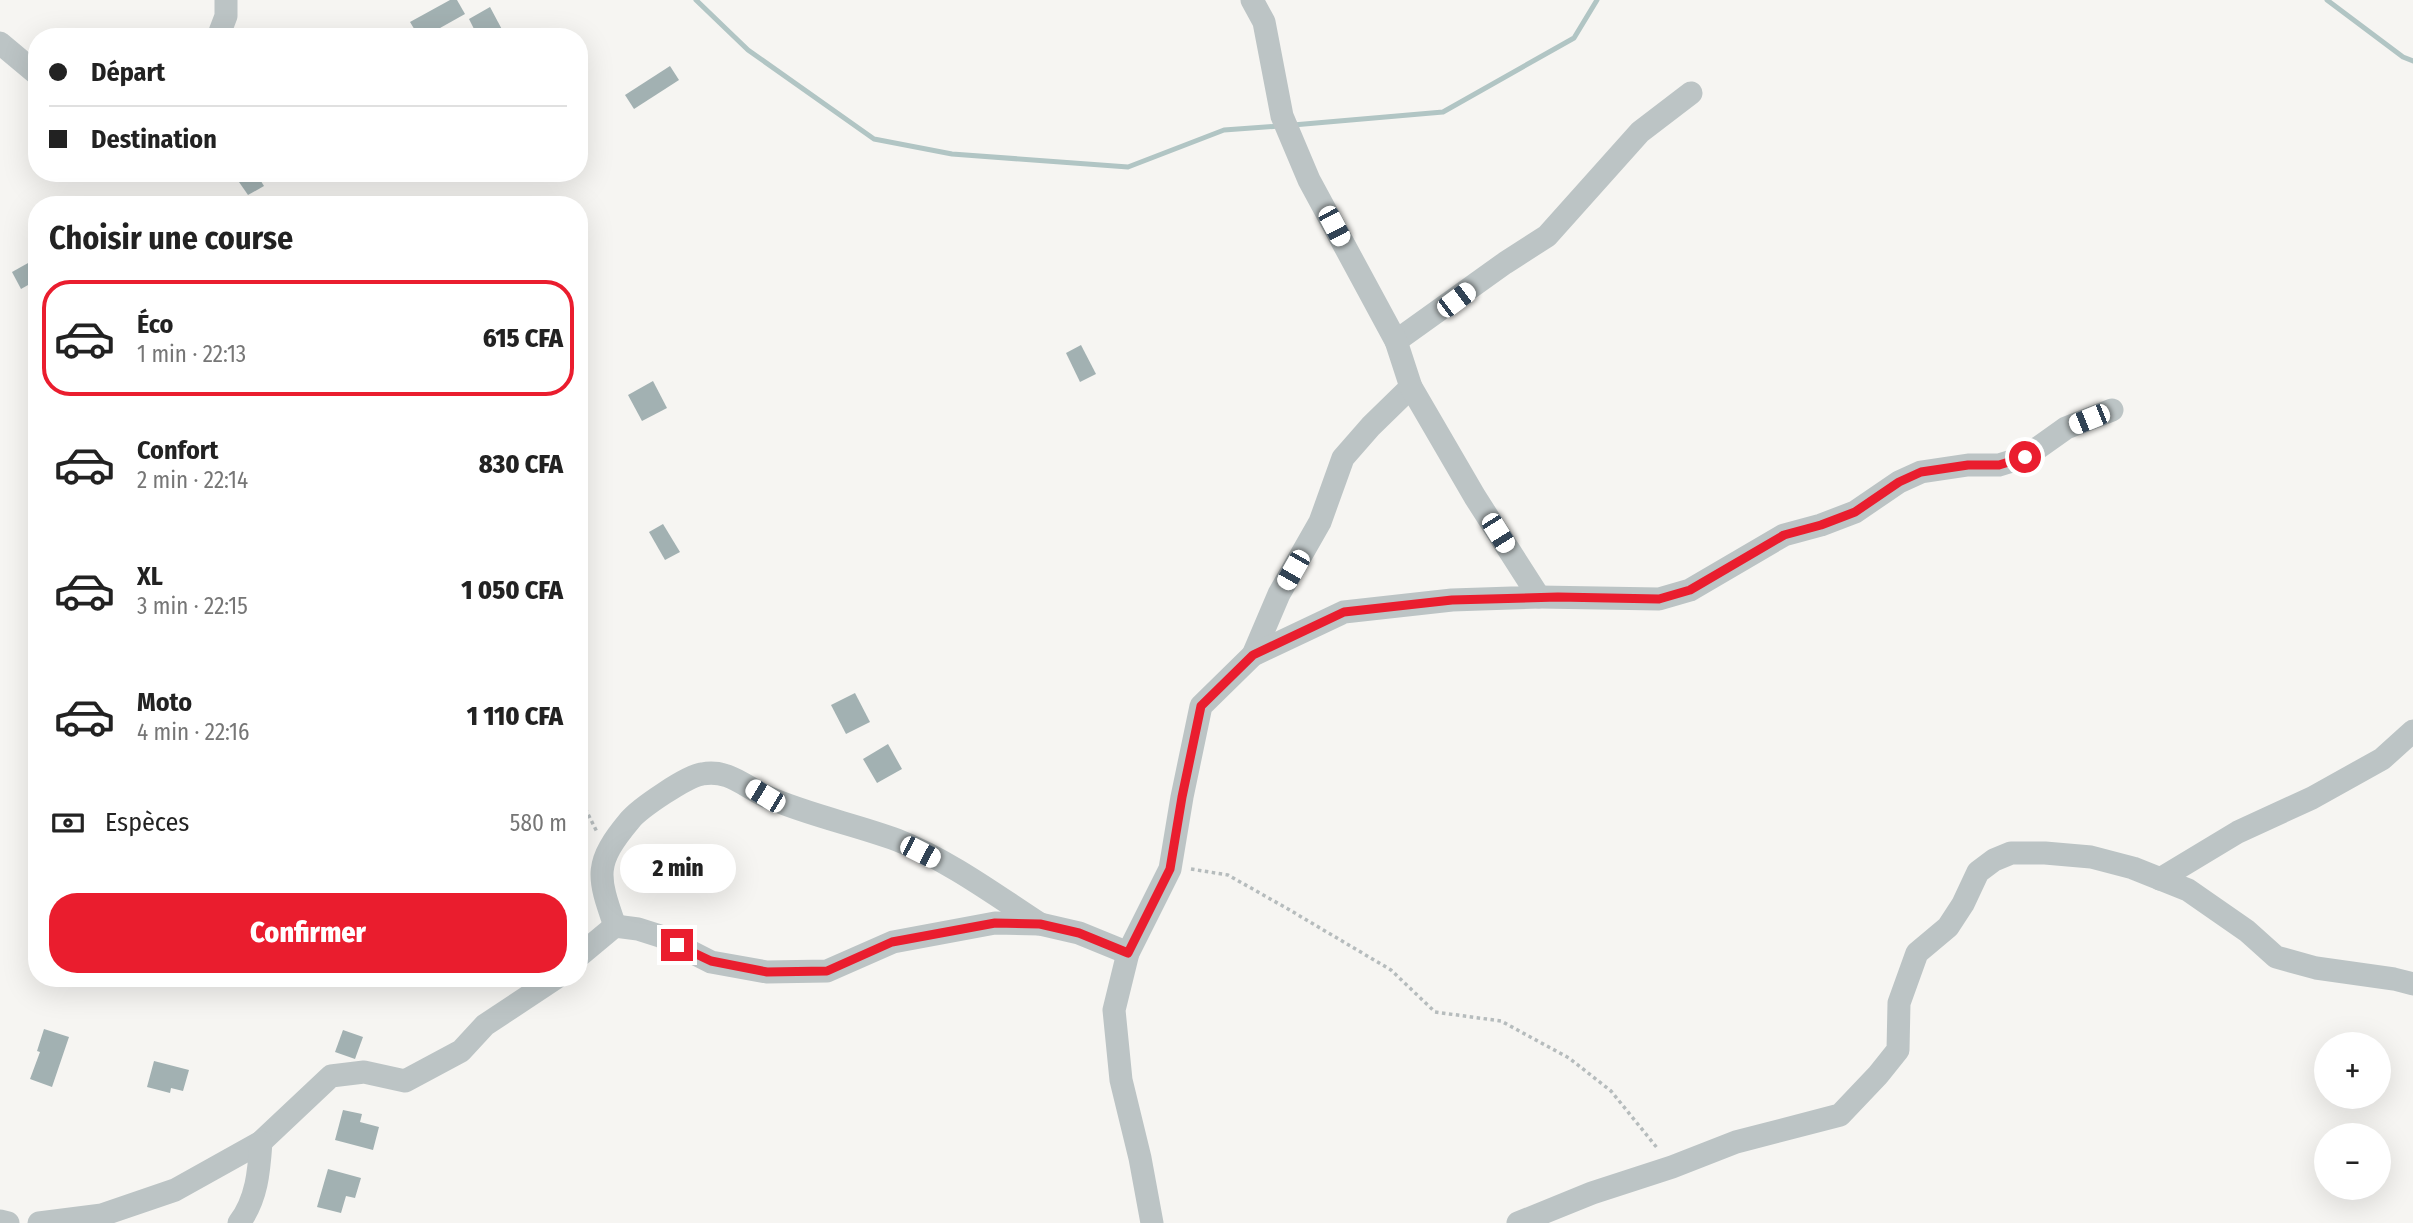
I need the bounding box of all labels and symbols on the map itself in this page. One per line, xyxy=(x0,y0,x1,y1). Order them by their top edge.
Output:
car xyxy=(1315,203,1354,249)
car xyxy=(1433,279,1480,321)
car xyxy=(2066,401,2113,437)
route start xyxy=(2009,441,2041,473)
car xyxy=(1478,510,1519,556)
car xyxy=(1274,547,1313,593)
car xyxy=(742,776,789,816)
car xyxy=(897,833,944,871)
callout: 2 min xyxy=(619,844,735,892)
route end xyxy=(661,929,693,961)

